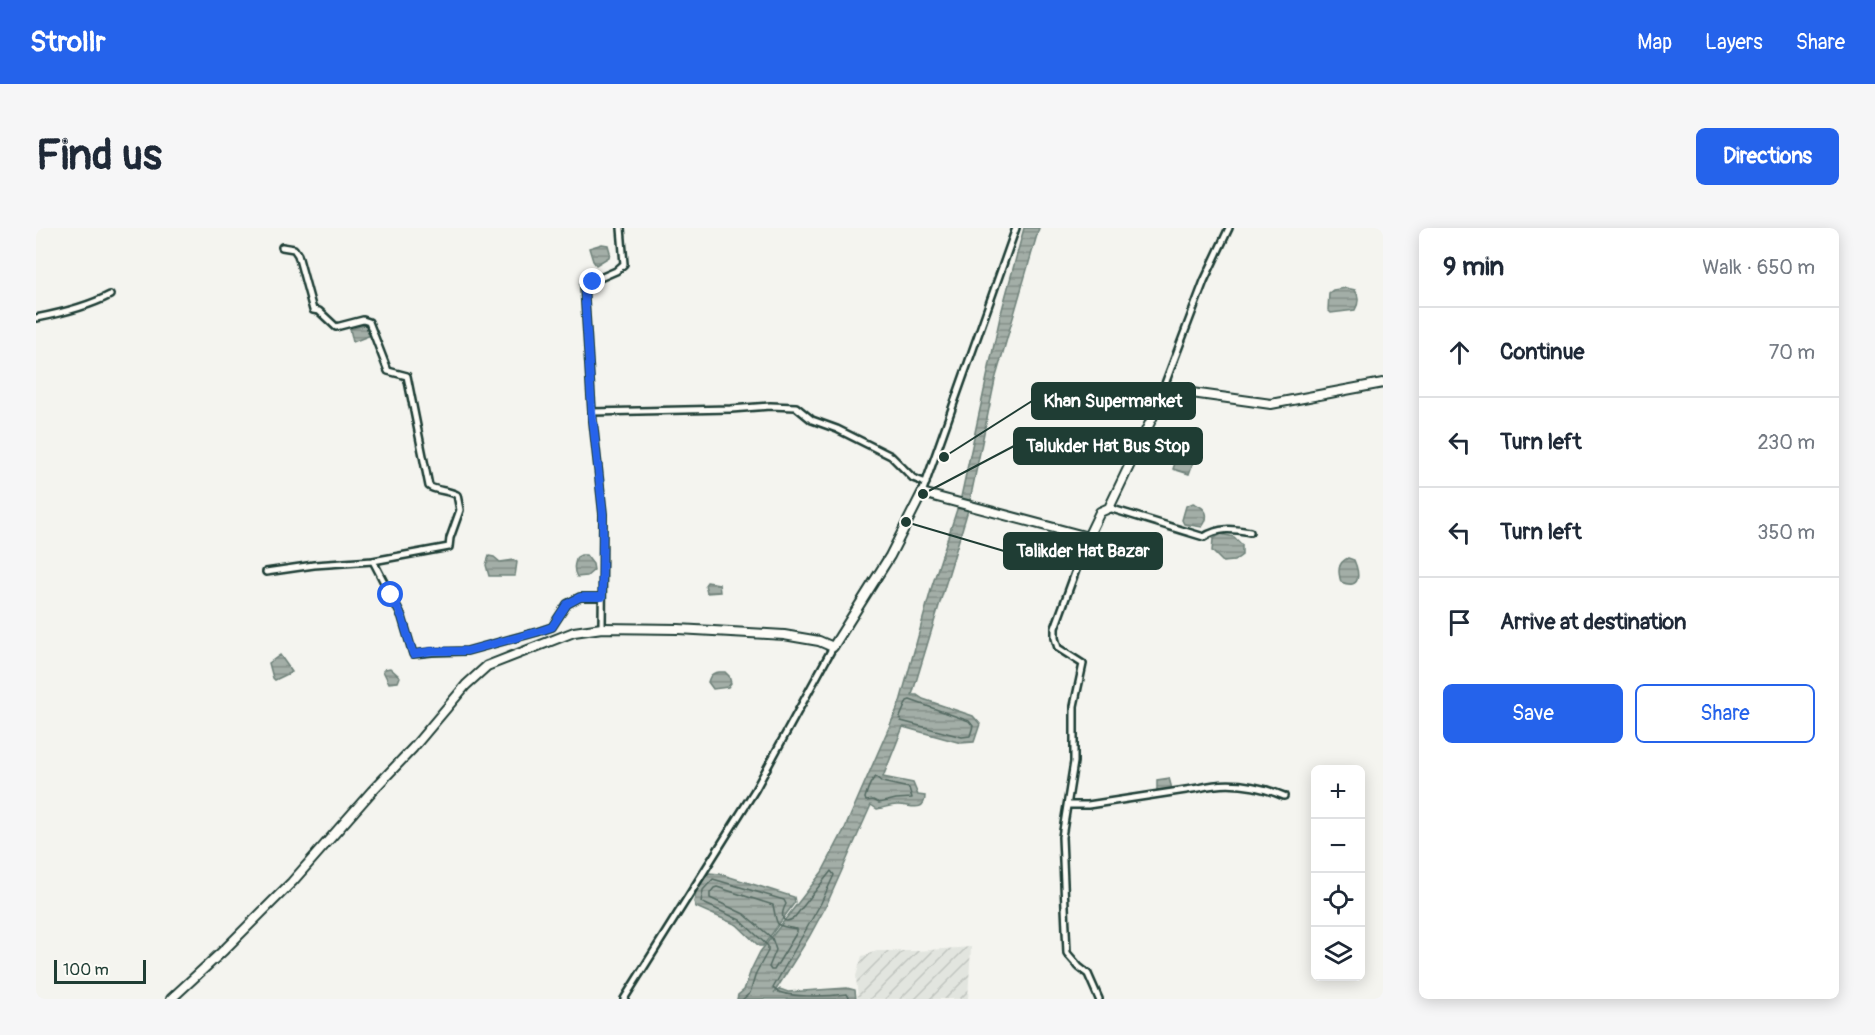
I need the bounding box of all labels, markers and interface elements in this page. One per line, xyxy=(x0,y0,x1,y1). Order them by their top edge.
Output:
text: Strollr xyxy=(30,25,105,60)
text: Map xyxy=(1637,29,1672,56)
text: Layers xyxy=(1705,29,1763,56)
text: Share xyxy=(1796,29,1845,56)
button: Directions xyxy=(1696,128,1839,185)
text: Find us xyxy=(36,130,162,182)
text: 9 min xyxy=(1443,251,1504,283)
text: Walk · 650 m xyxy=(1702,255,1815,280)
route end xyxy=(579,268,605,294)
icon: ahead xyxy=(1443,336,1476,369)
text: Continue xyxy=(1500,338,1584,366)
text: 70 m xyxy=(1769,340,1815,365)
callout: Khan Supermarket xyxy=(1032,383,1195,419)
text: Khan Supermarket xyxy=(1044,390,1183,413)
icon: left xyxy=(1443,426,1476,459)
callout: Talukder Hat Bus Stop xyxy=(1014,428,1202,464)
text: Turn left xyxy=(1500,428,1582,456)
text: 230 m xyxy=(1758,430,1815,455)
text: Talukder Hat Bus Stop xyxy=(1025,435,1191,458)
icon: left xyxy=(1443,516,1476,549)
text: Turn left xyxy=(1500,518,1582,546)
text: 350 m xyxy=(1757,520,1815,545)
callout: Talikder Hat Bazar xyxy=(1004,533,1162,569)
text: Talikder Hat Bazar xyxy=(1015,540,1150,563)
route start xyxy=(377,581,403,607)
icon: arrive xyxy=(1443,606,1476,639)
text: Arrive at destination xyxy=(1500,608,1686,636)
button: Save xyxy=(1443,684,1623,743)
button: Share xyxy=(1635,684,1815,743)
map controls xyxy=(1311,765,1365,981)
button: + xyxy=(1311,765,1365,819)
button: − xyxy=(1311,819,1365,873)
button: locate xyxy=(1311,873,1365,927)
button: layers xyxy=(1311,927,1365,981)
scale bar xyxy=(54,957,146,984)
text: 100 m xyxy=(63,960,109,980)

